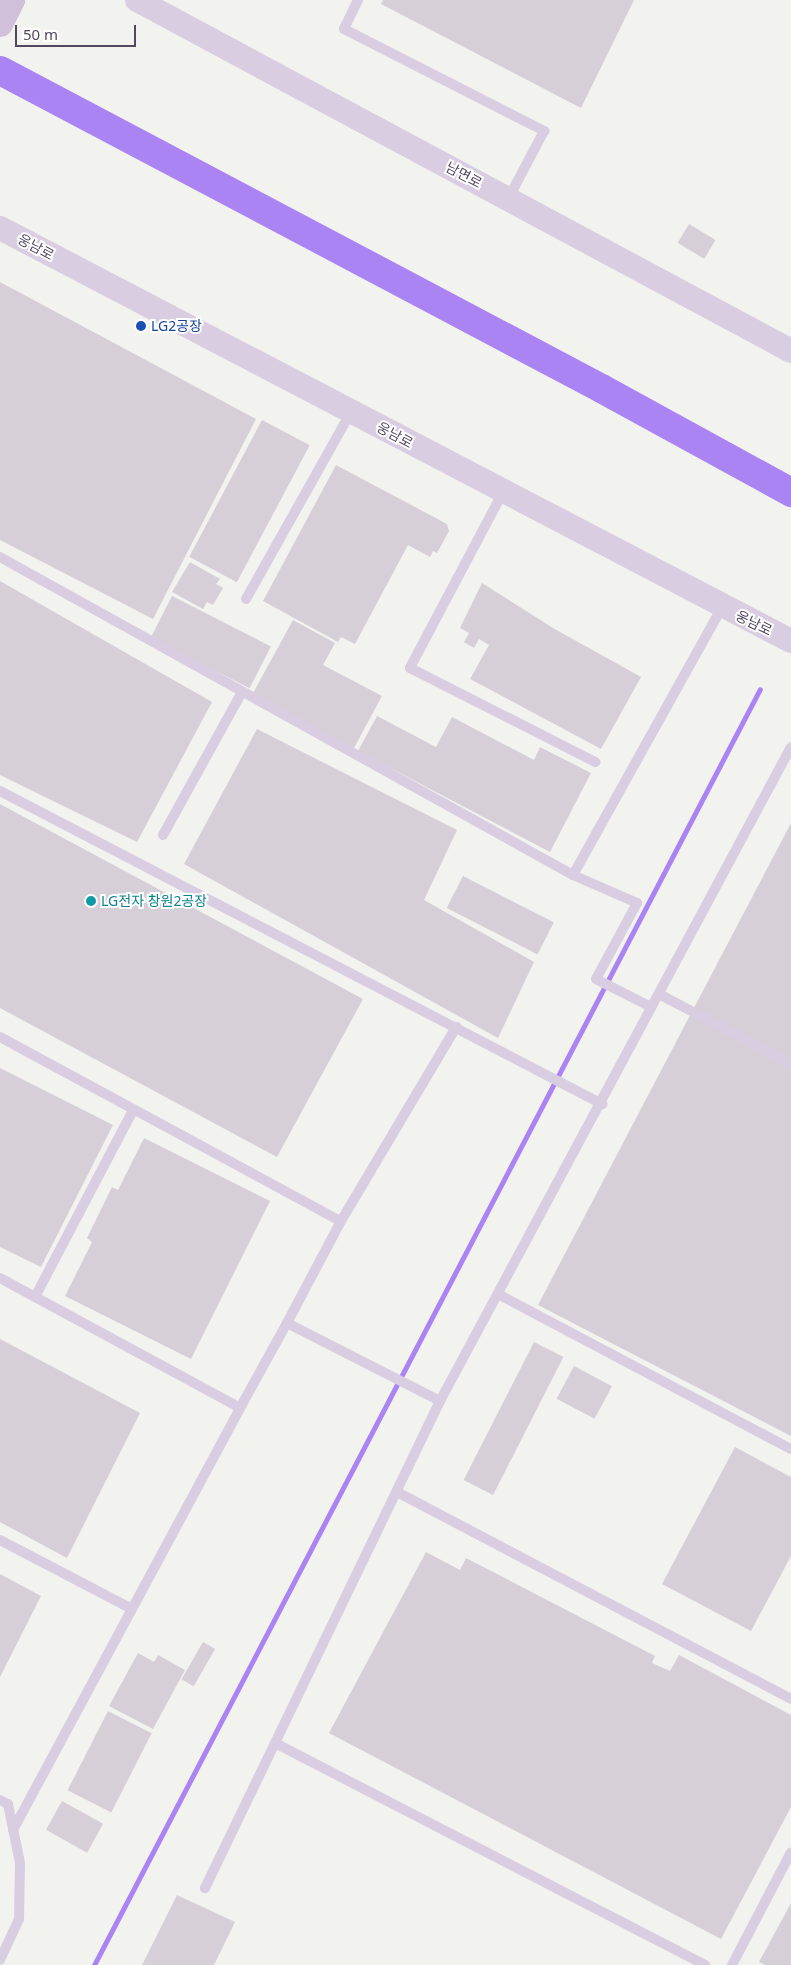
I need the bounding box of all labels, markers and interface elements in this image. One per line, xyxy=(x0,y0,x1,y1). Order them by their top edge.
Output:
scale bar xyxy=(18,15,139,47)
text: 50 m xyxy=(23,24,58,44)
street label: 남면로 xyxy=(443,159,485,191)
street label: 웅남로 xyxy=(15,231,57,263)
place label: LG2공장 xyxy=(151,318,202,334)
marker: LG2공장 xyxy=(135,320,147,332)
street label: 웅남로 xyxy=(374,419,416,451)
street label: 웅남로 xyxy=(733,607,775,639)
place label: LG전자 창원2공장 xyxy=(101,893,207,909)
marker: LG전자 창원2공장 xyxy=(85,895,97,907)

